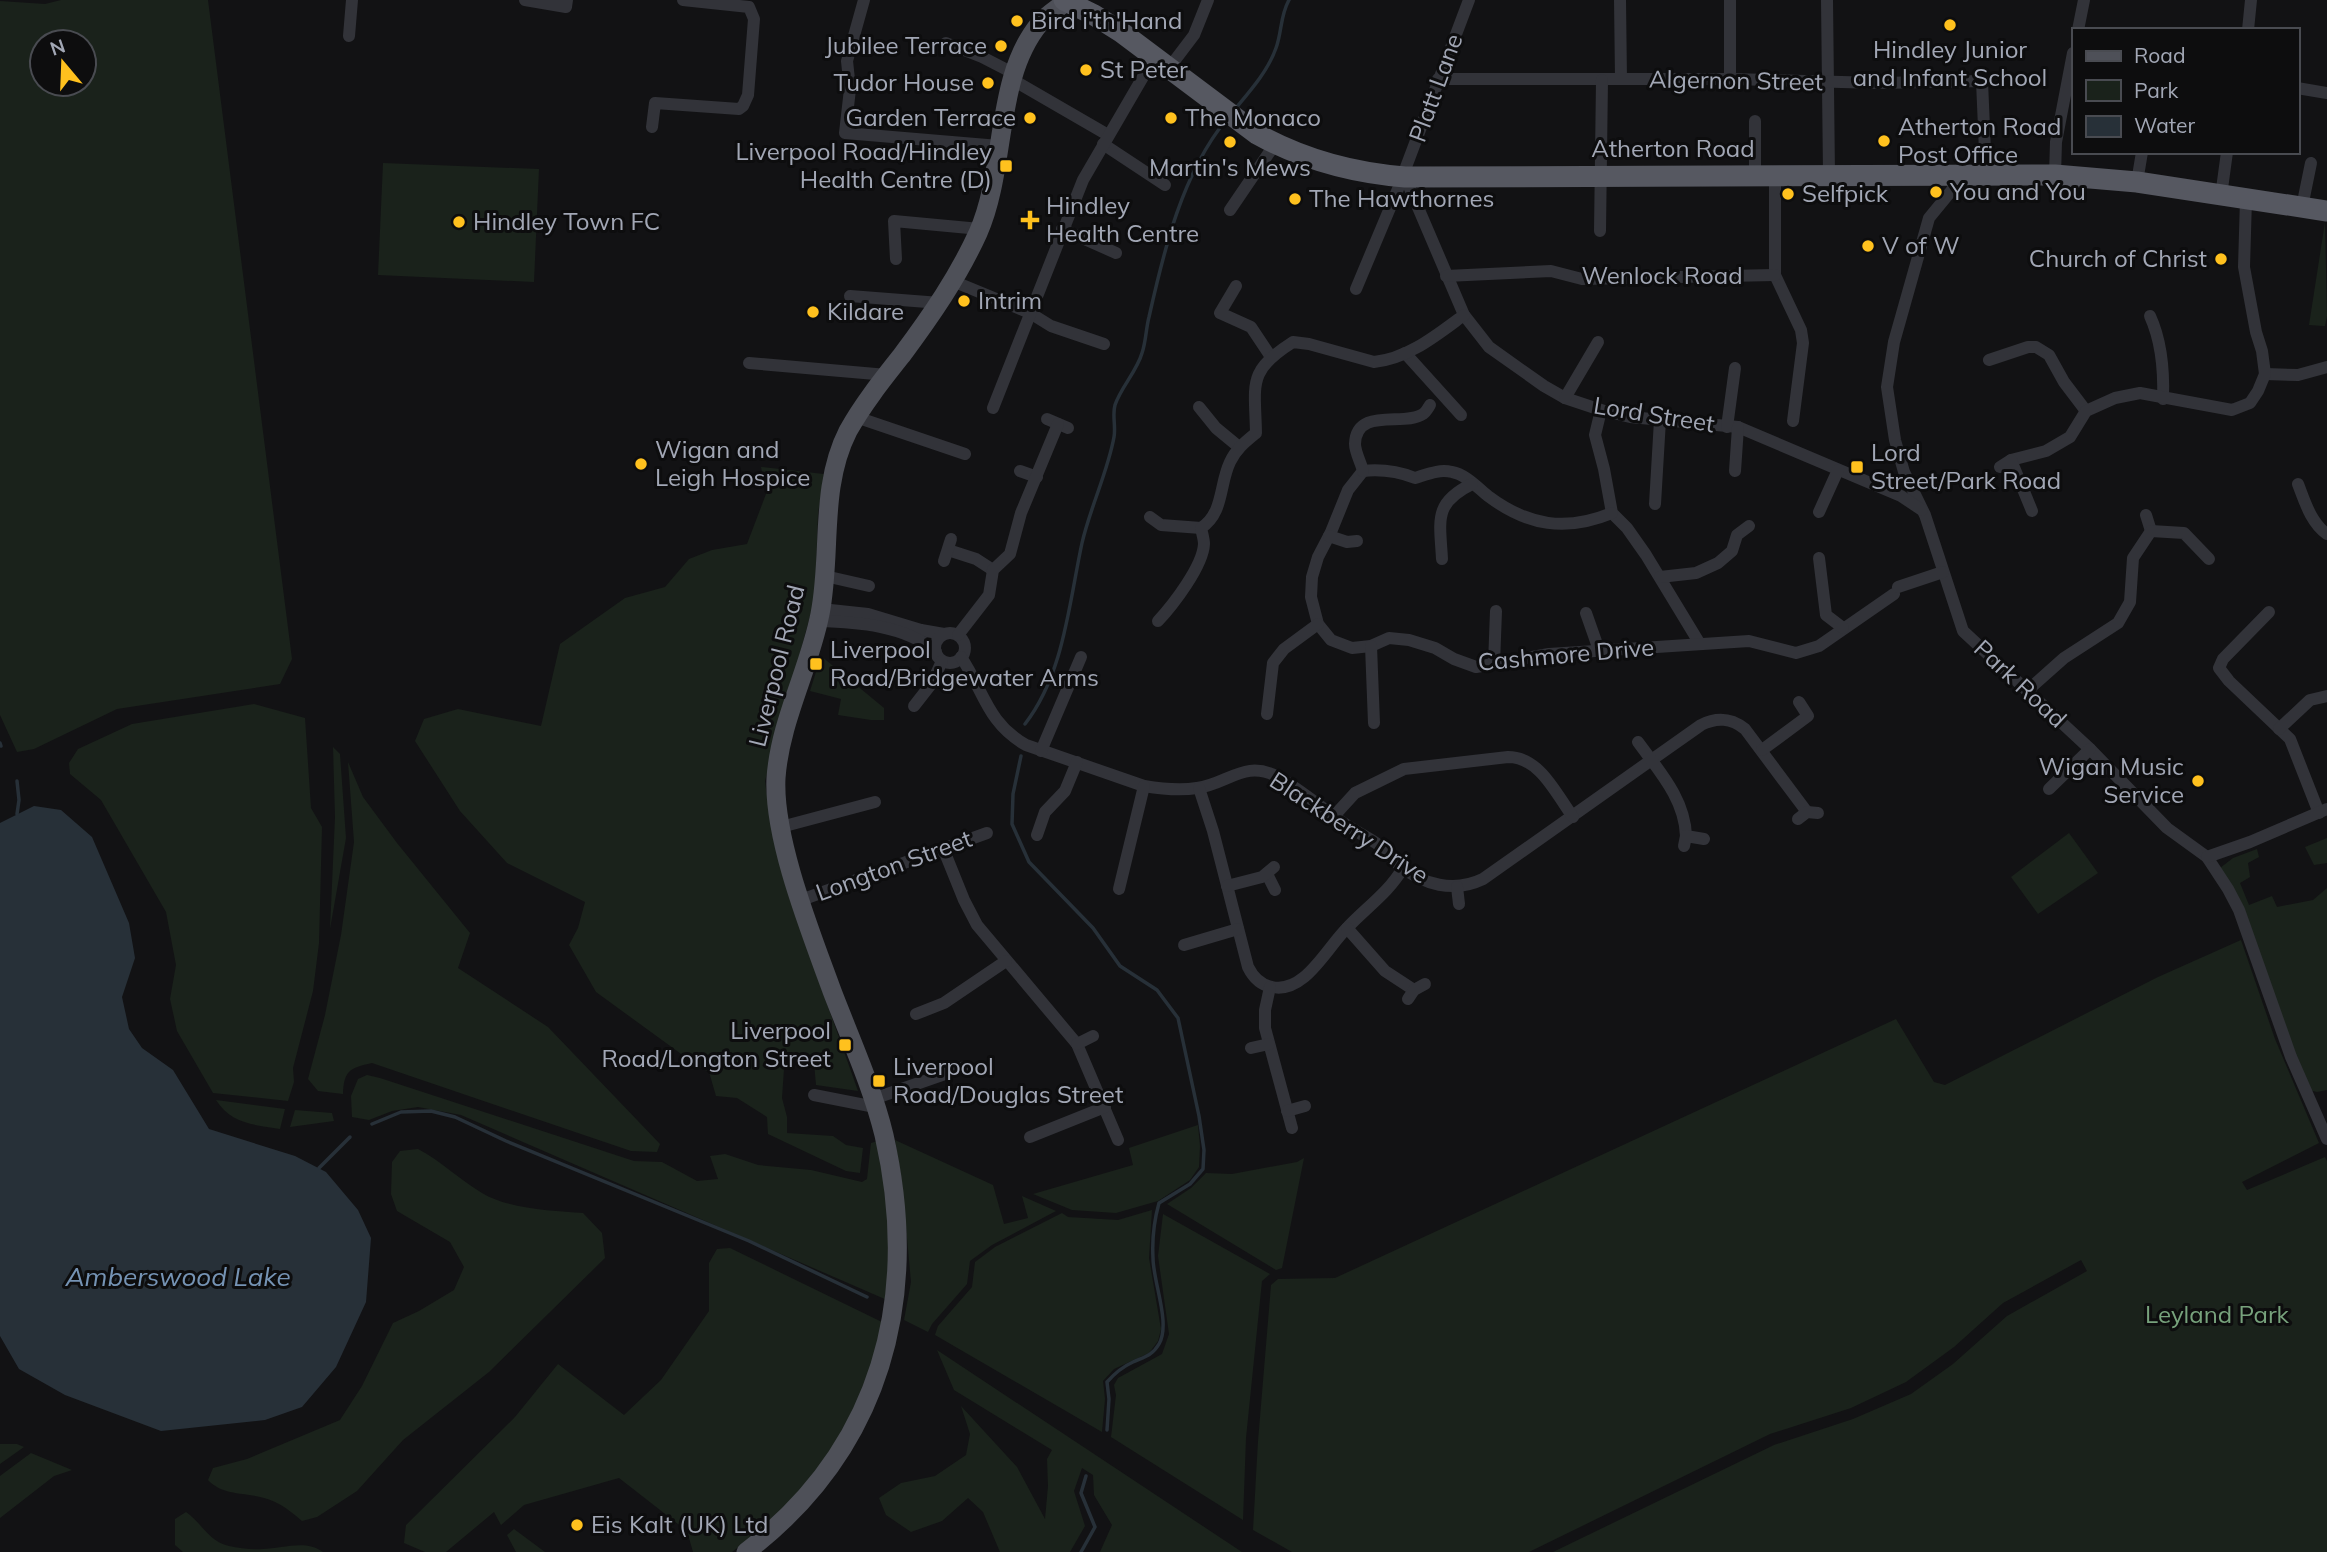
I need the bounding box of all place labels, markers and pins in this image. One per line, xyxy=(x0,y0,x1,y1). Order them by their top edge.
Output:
place label: Bird i'th'Hand xyxy=(1031,5,1182,35)
marker: Bird i'th'Hand xyxy=(1009,13,1025,29)
marker: Hindley Junior and Infant School xyxy=(1942,17,1958,33)
place label: Jubilee Terrace xyxy=(825,30,987,60)
place label: Hindley Junior and Infant School xyxy=(1853,34,2047,92)
marker: Jubilee Terrace xyxy=(993,38,1009,54)
place label: St Peter xyxy=(1100,54,1188,84)
marker: St Peter xyxy=(1078,62,1094,78)
place label: Tudor House xyxy=(833,67,974,97)
marker: Tudor House xyxy=(980,75,996,91)
place label: Garden Terrace xyxy=(846,102,1016,132)
place label: The Monaco xyxy=(1185,102,1321,132)
marker: Garden Terrace xyxy=(1022,110,1038,126)
marker: The Monaco xyxy=(1163,110,1179,126)
place label: Atherton Road Post Office xyxy=(1898,111,2061,169)
marker: Atherton Road Post Office xyxy=(1876,133,1892,149)
marker: Martin's Mews xyxy=(1222,134,1238,150)
place label: Liverpool Road/Hindley Health Centre (D) xyxy=(735,136,992,194)
place label: Martin's Mews xyxy=(1149,152,1311,182)
marker: Liverpool Road/Hindley Health Centre (D) xyxy=(998,158,1014,174)
place label: You and You xyxy=(1949,176,2086,206)
place label: Selfpick xyxy=(1802,178,1889,208)
place label: The Hawthornes xyxy=(1309,183,1495,213)
marker: You and You xyxy=(1928,184,1944,200)
marker: Selfpick xyxy=(1780,186,1796,202)
place label: Hindley Health Centre xyxy=(1046,190,1199,248)
marker: The Hawthornes xyxy=(1287,191,1303,207)
place label: Hindley Town FC xyxy=(473,206,660,236)
marker: Hindley Health Centre xyxy=(1020,210,1040,230)
marker: Hindley Town FC xyxy=(451,214,467,230)
place label: V of W xyxy=(1882,230,1960,260)
marker: V of W xyxy=(1860,238,1876,254)
place label: Church of Christ xyxy=(2029,243,2207,273)
marker: Church of Christ xyxy=(2213,251,2229,267)
place label: Intrim xyxy=(978,285,1042,315)
marker: Intrim xyxy=(956,293,972,309)
place label: Kildare xyxy=(827,296,904,326)
marker: Kildare xyxy=(805,304,821,320)
place label: Wigan and Leigh Hospice xyxy=(655,434,810,492)
place label: Lord Street/Park Road xyxy=(1871,437,2061,495)
marker: Wigan and Leigh Hospice xyxy=(633,456,649,472)
marker: Lord Street/Park Road xyxy=(1849,459,1865,475)
place label: Liverpool Road/Bridgewater Arms xyxy=(830,634,1099,692)
marker: Liverpool Road/Bridgewater Arms xyxy=(808,656,824,672)
place label: Wigan Music Service xyxy=(2038,751,2184,809)
marker: Wigan Music Service xyxy=(2190,773,2206,789)
place label: Liverpool Road/Longton Street xyxy=(601,1015,831,1073)
marker: Liverpool Road/Longton Street xyxy=(837,1037,853,1053)
place label: Liverpool Road/Douglas Street xyxy=(893,1051,1123,1109)
marker: Liverpool Road/Douglas Street xyxy=(871,1073,887,1089)
place label: Eis Kalt (UK) Ltd xyxy=(591,1509,768,1539)
marker: Eis Kalt (UK) Ltd xyxy=(569,1517,585,1533)

